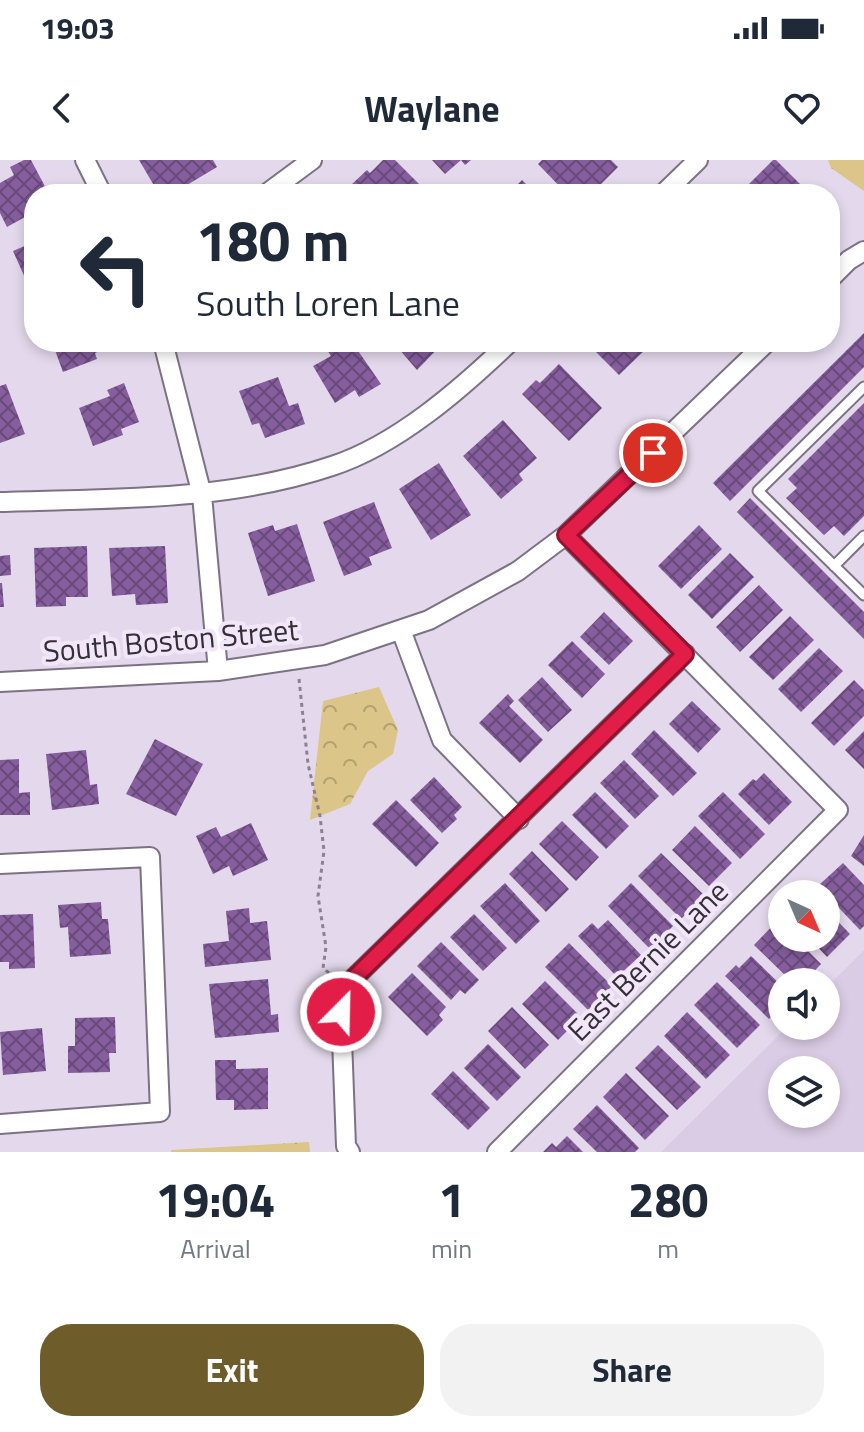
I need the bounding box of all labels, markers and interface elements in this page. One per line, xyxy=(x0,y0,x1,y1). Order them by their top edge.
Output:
text: 19:03 xyxy=(40,5,115,51)
text: Waylane xyxy=(364,81,500,136)
icon: back xyxy=(40,86,84,130)
icon: heart xyxy=(780,86,824,130)
text: 180 m xyxy=(196,198,349,283)
icon: left xyxy=(64,216,168,320)
text: South Loren Lane xyxy=(196,275,460,330)
pin xyxy=(619,419,687,487)
icon: arrive xyxy=(631,431,675,475)
street label: South Boston Street xyxy=(41,606,301,674)
street label: East Bernie Lane xyxy=(556,869,738,1051)
north arrow xyxy=(768,880,840,952)
map controls xyxy=(768,880,840,1128)
button: sound xyxy=(768,968,840,1040)
position arrow xyxy=(299,970,383,1054)
button: layers xyxy=(768,1056,840,1128)
text: 19:04 xyxy=(156,1163,275,1236)
text: 1 xyxy=(438,1163,465,1236)
text: 280 xyxy=(628,1163,708,1236)
text: Arrival xyxy=(180,1229,251,1268)
text: min xyxy=(431,1229,472,1268)
text: m xyxy=(657,1229,679,1268)
button: Exit xyxy=(40,1324,424,1416)
button: Share xyxy=(440,1324,824,1416)

